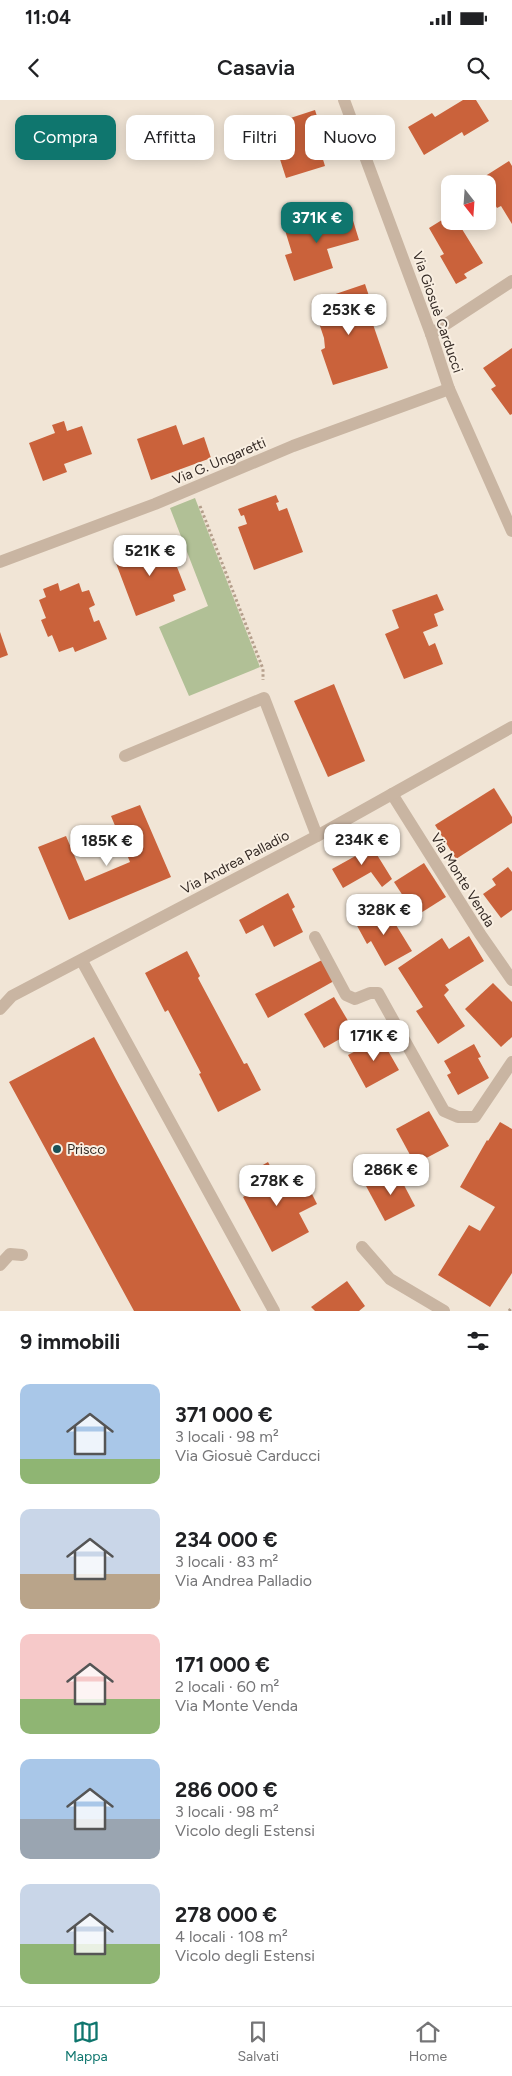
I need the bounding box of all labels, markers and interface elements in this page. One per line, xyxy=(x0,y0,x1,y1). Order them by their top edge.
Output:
text: 11:04 xyxy=(25,6,71,29)
icon: back xyxy=(20,54,48,82)
text: Casavia xyxy=(217,54,295,81)
icon: search xyxy=(464,54,492,82)
chip: Compra xyxy=(15,115,116,160)
chip: Affitta xyxy=(126,115,214,160)
chip: Filtri xyxy=(224,115,295,160)
chip: Nuovo xyxy=(305,115,395,160)
north arrow xyxy=(441,175,496,230)
map controls xyxy=(441,175,496,230)
pin: 371K € xyxy=(276,202,358,244)
text: 371K € xyxy=(292,208,342,227)
street label: Via Giosuè Carducci xyxy=(409,249,466,375)
pin: 253K € xyxy=(308,294,390,336)
text: 253K € xyxy=(322,300,376,319)
street label: Via G. Ungaretti xyxy=(170,434,268,489)
pin: 521K € xyxy=(109,534,191,577)
text: 521K € xyxy=(125,541,175,560)
pin: 185K € xyxy=(66,824,148,867)
pin: 234K € xyxy=(321,824,403,866)
street label: Via Andrea Palladio xyxy=(178,827,292,898)
text: 234K € xyxy=(335,830,389,849)
street label: Via Monte Venda xyxy=(427,830,498,930)
text: 185K € xyxy=(81,831,133,850)
pin: 328K € xyxy=(343,894,425,936)
text: 328K € xyxy=(357,900,411,919)
pin: 171K € xyxy=(333,1020,415,1062)
text: 171K € xyxy=(350,1026,398,1045)
place label: Prisco xyxy=(67,1141,105,1158)
marker: Prisco xyxy=(51,1143,63,1155)
pin: 286K € xyxy=(350,1154,432,1196)
text: 286K € xyxy=(364,1160,418,1179)
pin: 278K € xyxy=(236,1164,318,1207)
text: 278K € xyxy=(250,1171,304,1190)
icon: filters xyxy=(464,1327,492,1355)
text: 9 immobili xyxy=(20,1329,120,1354)
text: 371 000 € xyxy=(175,1402,273,1427)
icon: home xyxy=(60,1404,120,1464)
text: 3 locali · 98 m² xyxy=(175,1427,279,1446)
text: Via Giosuè Carducci xyxy=(175,1446,321,1465)
text: 234 000 € xyxy=(175,1527,278,1552)
icon: home xyxy=(60,1529,120,1589)
text: 3 locali · 83 m² xyxy=(175,1552,278,1571)
text: Via Andrea Palladio xyxy=(175,1571,312,1590)
text: 171 000 € xyxy=(175,1652,270,1677)
icon: home xyxy=(60,1654,120,1714)
text: 2 locali · 60 m² xyxy=(175,1677,279,1696)
text: Via Monte Venda xyxy=(175,1696,298,1715)
text: 286 000 € xyxy=(175,1777,278,1802)
icon: home xyxy=(60,1779,120,1839)
text: 3 locali · 98 m² xyxy=(175,1802,279,1821)
text: Vicolo degli Estensi xyxy=(175,1821,315,1840)
text: 278 000 € xyxy=(175,1902,277,1927)
icon: home xyxy=(60,1904,120,1964)
text: 4 locali · 108 m² xyxy=(175,1927,288,1946)
text: Vicolo degli Estensi xyxy=(175,1946,315,1965)
tab: Mappa xyxy=(65,2018,108,2065)
tab: Salvati xyxy=(237,2018,279,2065)
tab: Home xyxy=(409,2018,447,2065)

